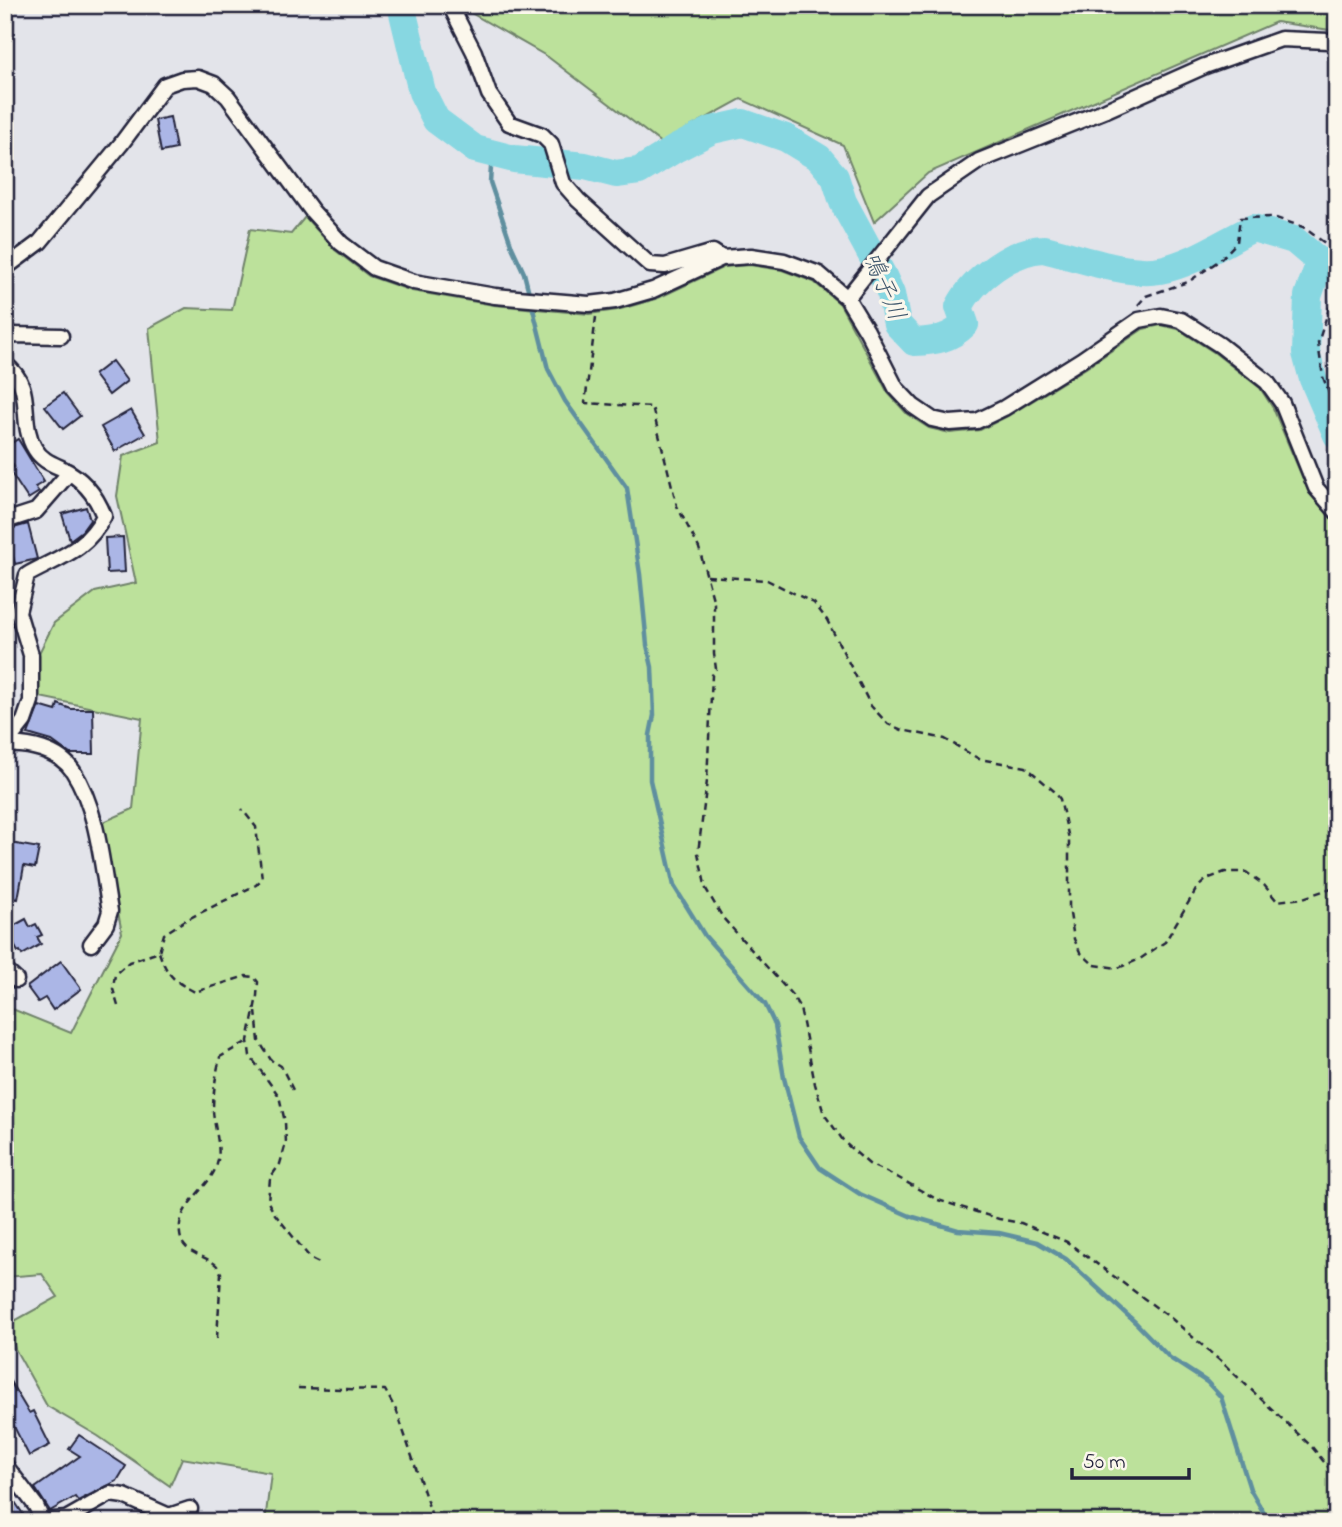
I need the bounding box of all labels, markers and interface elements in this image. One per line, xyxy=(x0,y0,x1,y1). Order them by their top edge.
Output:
water label: 鳴子川 xyxy=(853,247,913,327)
scale bar xyxy=(1072,1436,1190,1480)
text: 50 m xyxy=(1083,1448,1126,1478)

